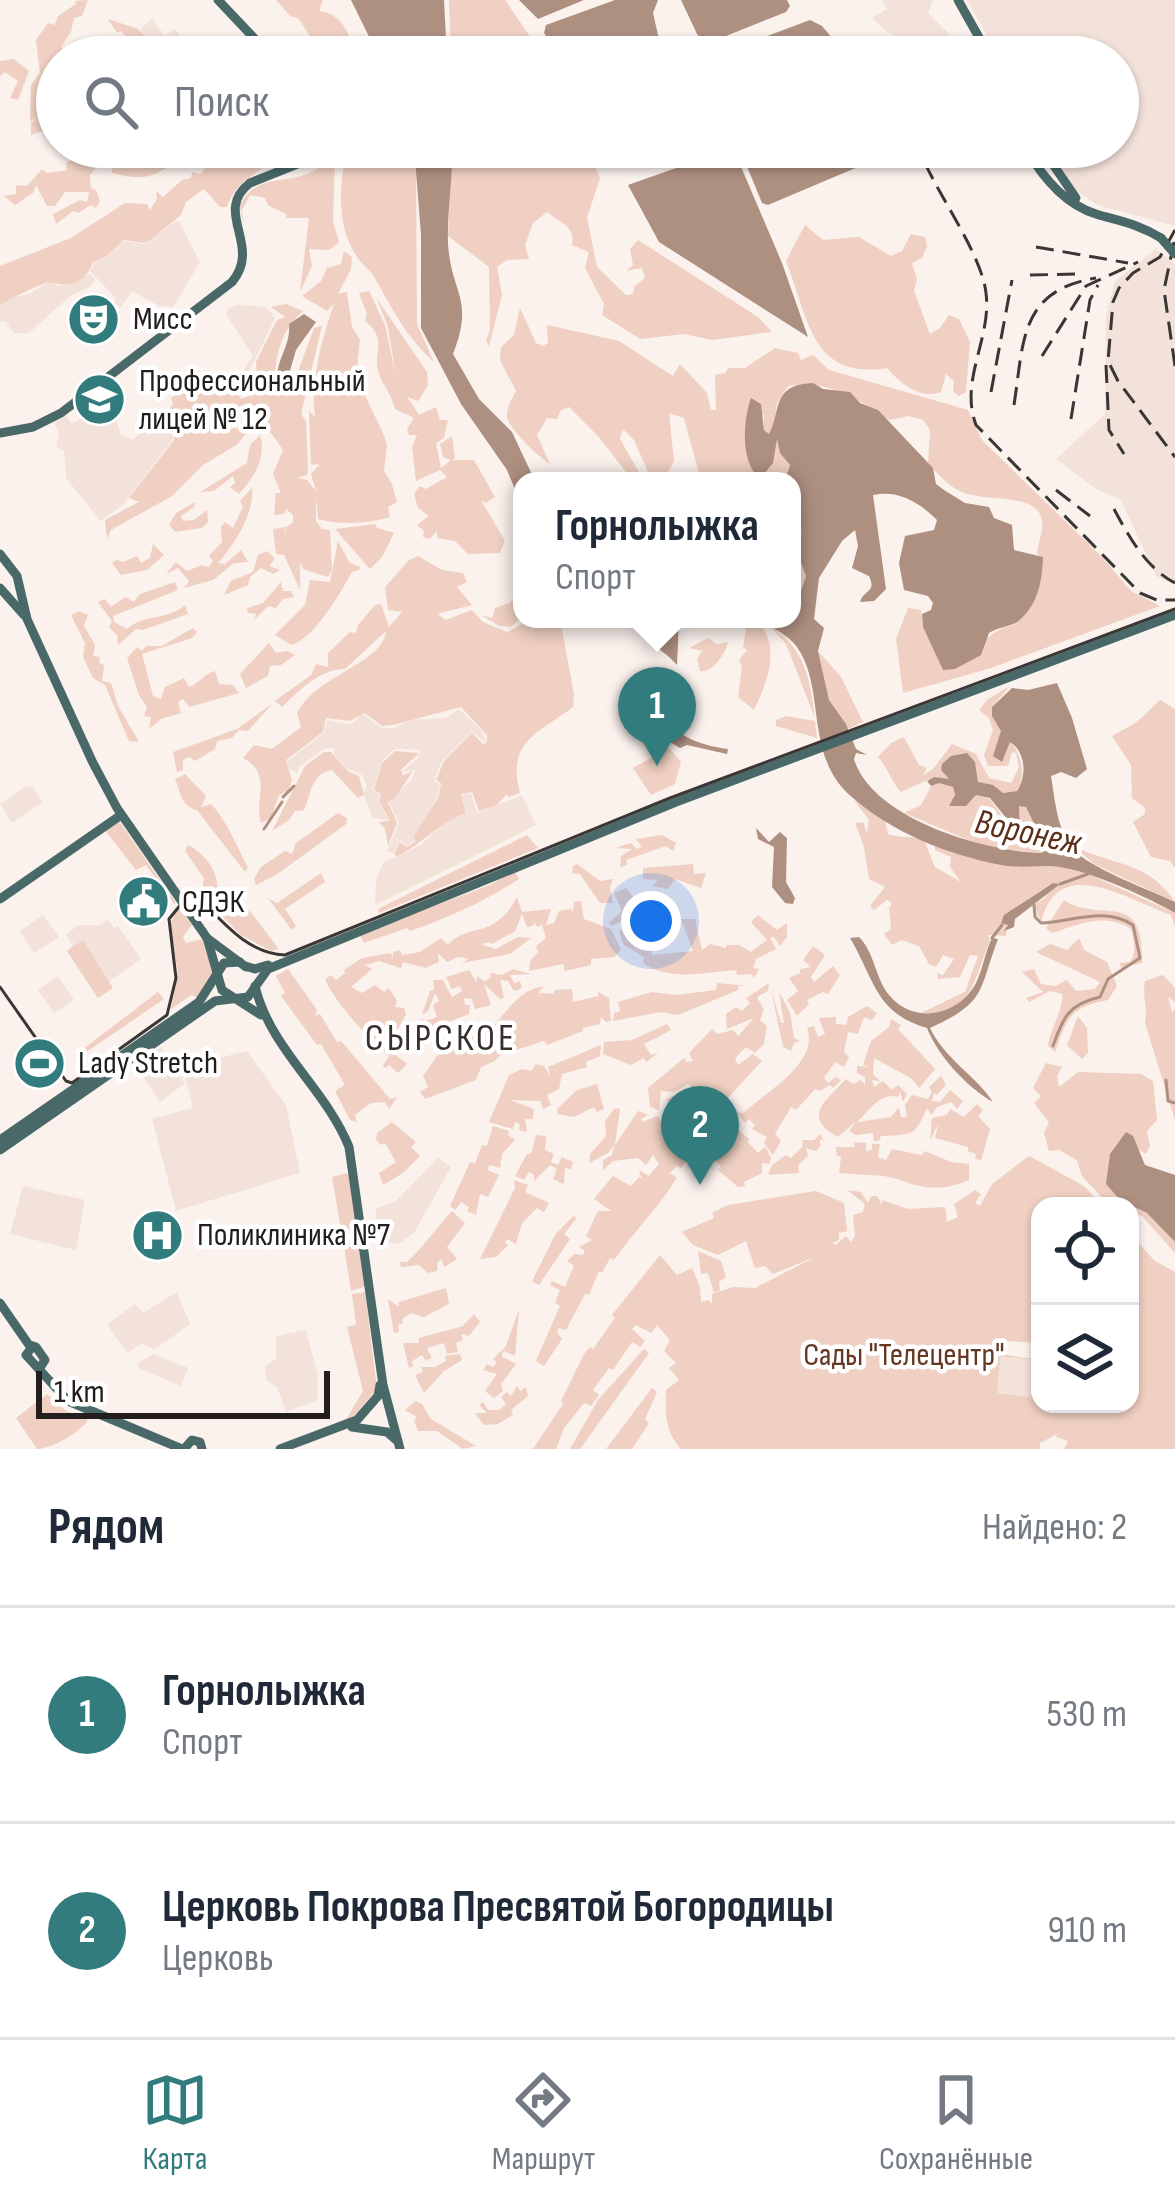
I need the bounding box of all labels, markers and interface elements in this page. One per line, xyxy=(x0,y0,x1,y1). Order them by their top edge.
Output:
search box xyxy=(36,36,1139,168)
icon: search xyxy=(78,69,144,135)
text: Поиск xyxy=(174,75,269,130)
theatre icon: Мисс xyxy=(66,291,122,347)
place label: Мисс xyxy=(133,299,193,339)
place label: Профессиональный лицей № 12 xyxy=(139,361,366,439)
school or university icon: Профессиональный лицей № 12 xyxy=(72,372,128,428)
popup xyxy=(513,472,801,628)
text: Горнолыжка xyxy=(555,499,759,554)
text: Спорт xyxy=(555,554,636,601)
pin: 1 xyxy=(618,667,696,766)
water label: Воронеж xyxy=(971,801,1086,865)
public building icon: СДЭК xyxy=(115,874,171,930)
place label: СДЭК xyxy=(182,882,244,922)
your location xyxy=(621,891,681,951)
district label: СЫРСКОЕ xyxy=(365,1015,517,1062)
sports icon: Lady Stretch xyxy=(11,1035,67,1091)
place label: Lady Stretch xyxy=(78,1043,218,1083)
pin: 2 xyxy=(661,1086,739,1185)
map controls xyxy=(1031,1197,1139,1413)
button: locate xyxy=(1031,1197,1139,1305)
hospital icon: Поликлиника №7 xyxy=(130,1207,186,1263)
place label: Поликлиника №7 xyxy=(197,1215,390,1255)
button: layers xyxy=(1031,1305,1139,1413)
park label: Сады "Телецентр" xyxy=(803,1335,1005,1375)
scale bar xyxy=(36,1365,330,1418)
text: 1 km xyxy=(54,1372,105,1412)
text: Рядом xyxy=(48,1497,164,1558)
text: Найдено: 2 xyxy=(982,1504,1127,1551)
text: Горнолыжка xyxy=(162,1664,366,1719)
text: 1 xyxy=(79,1691,95,1738)
text: 530 m xyxy=(1046,1691,1127,1738)
text: Спорт xyxy=(162,1719,243,1766)
text: Церковь Покрова Пресвятой Богородицы xyxy=(162,1880,834,1935)
text: 2 xyxy=(78,1907,96,1954)
text: 910 m xyxy=(1047,1907,1127,1954)
text: Церковь xyxy=(162,1935,274,1982)
tab: Карта xyxy=(142,2067,208,2179)
tab: Маршрут xyxy=(492,2067,595,2179)
tab: Сохранённые xyxy=(879,2067,1033,2179)

